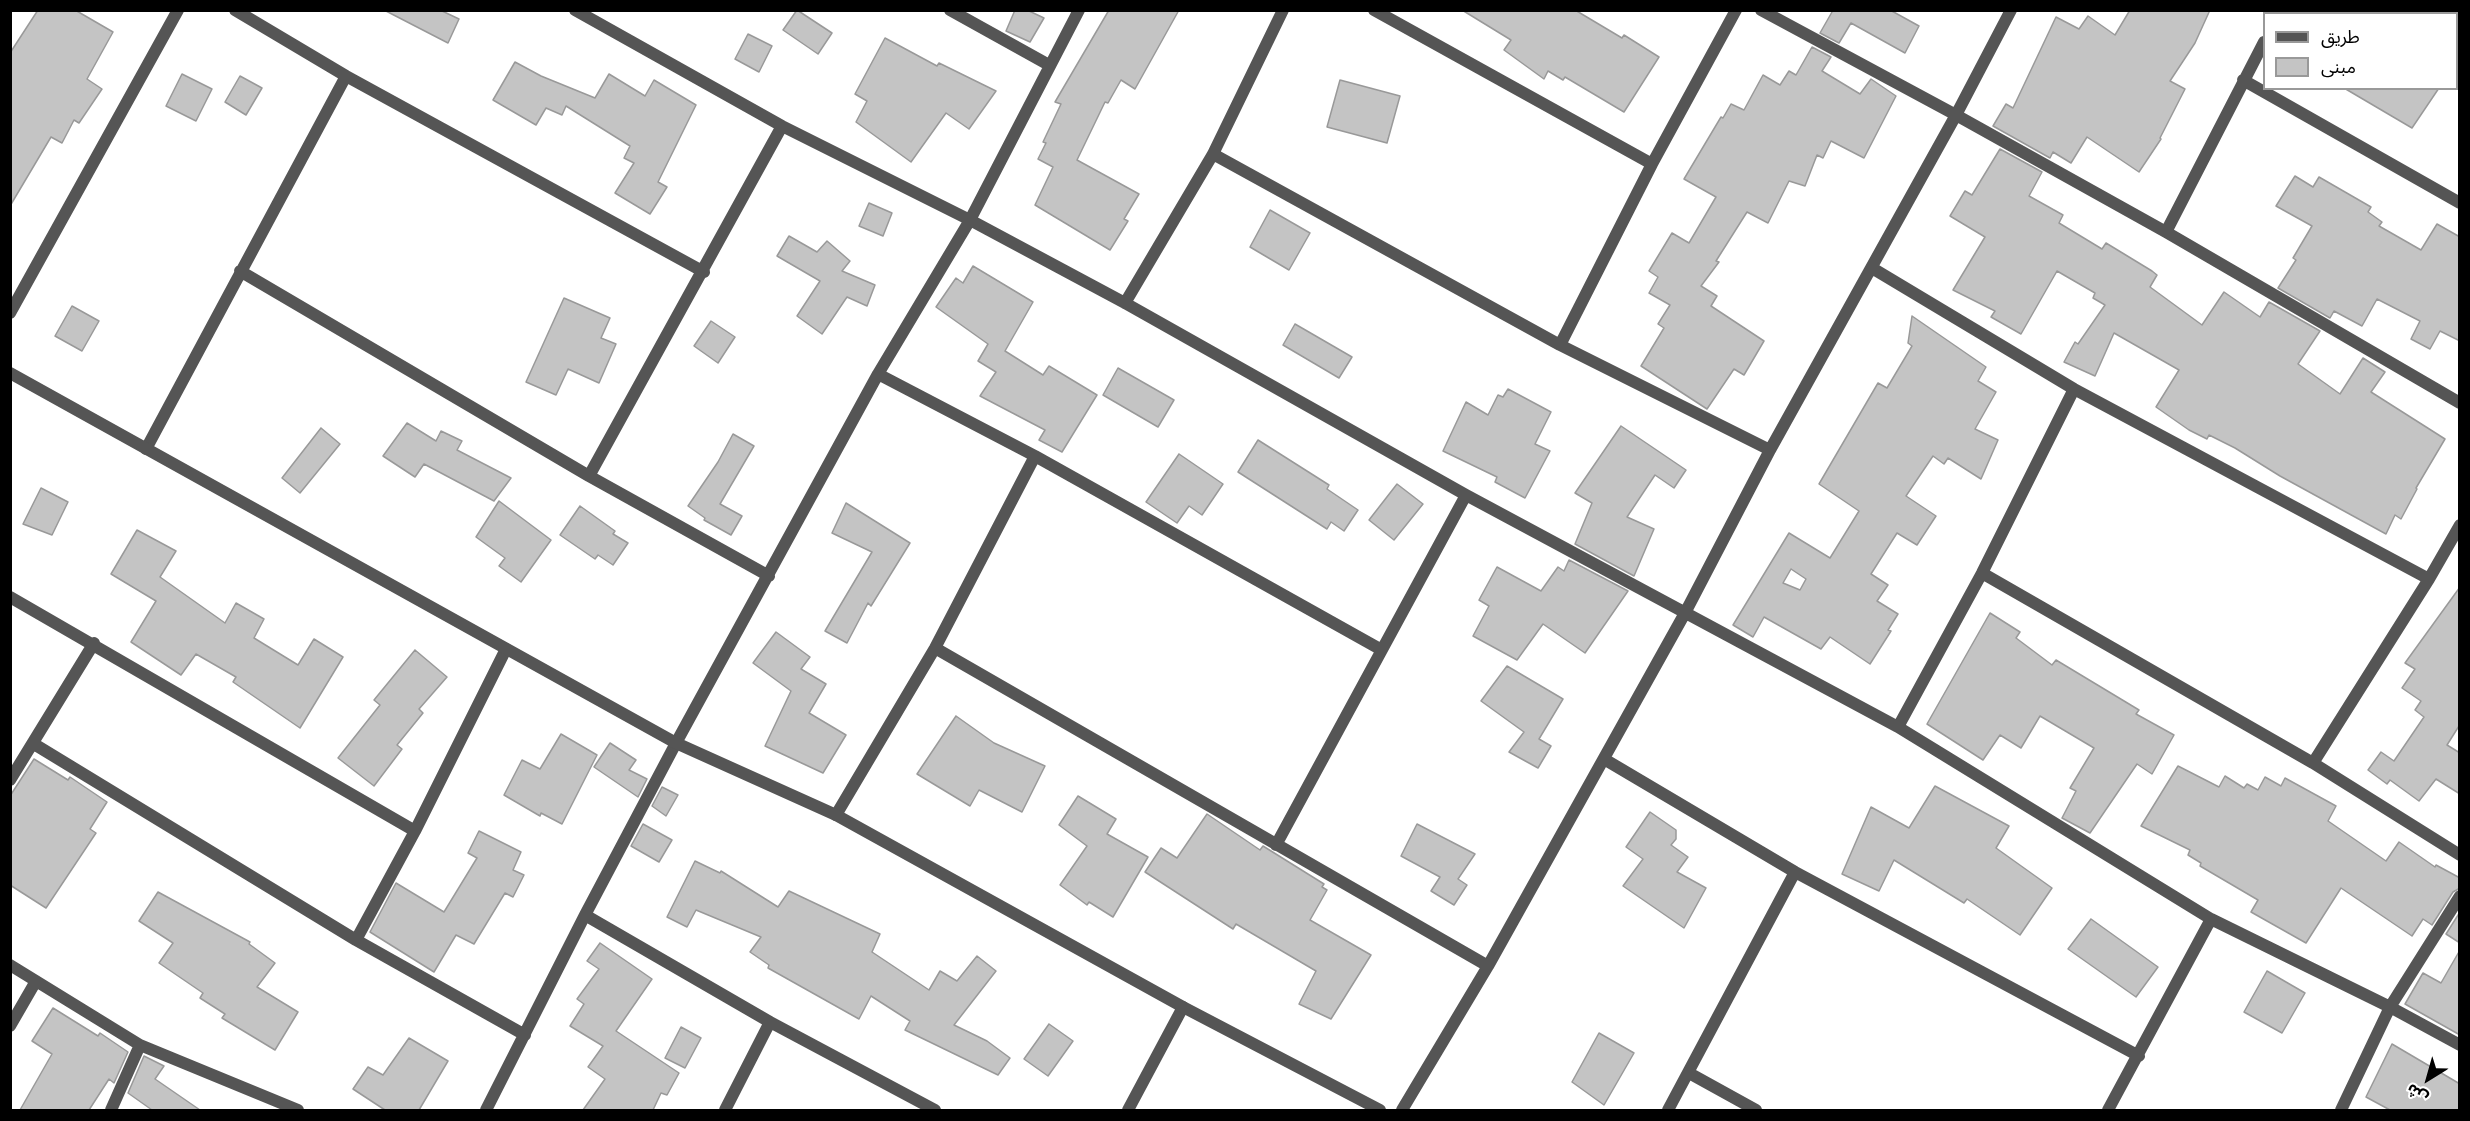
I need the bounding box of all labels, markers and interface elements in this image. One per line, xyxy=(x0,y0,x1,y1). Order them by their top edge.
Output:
legend xyxy=(2263,12,2458,90)
text: طريق xyxy=(2321,27,2360,47)
text: مبنى xyxy=(2321,57,2356,77)
north arrow xyxy=(2398,1049,2458,1109)
text: ش xyxy=(2403,1080,2431,1107)

